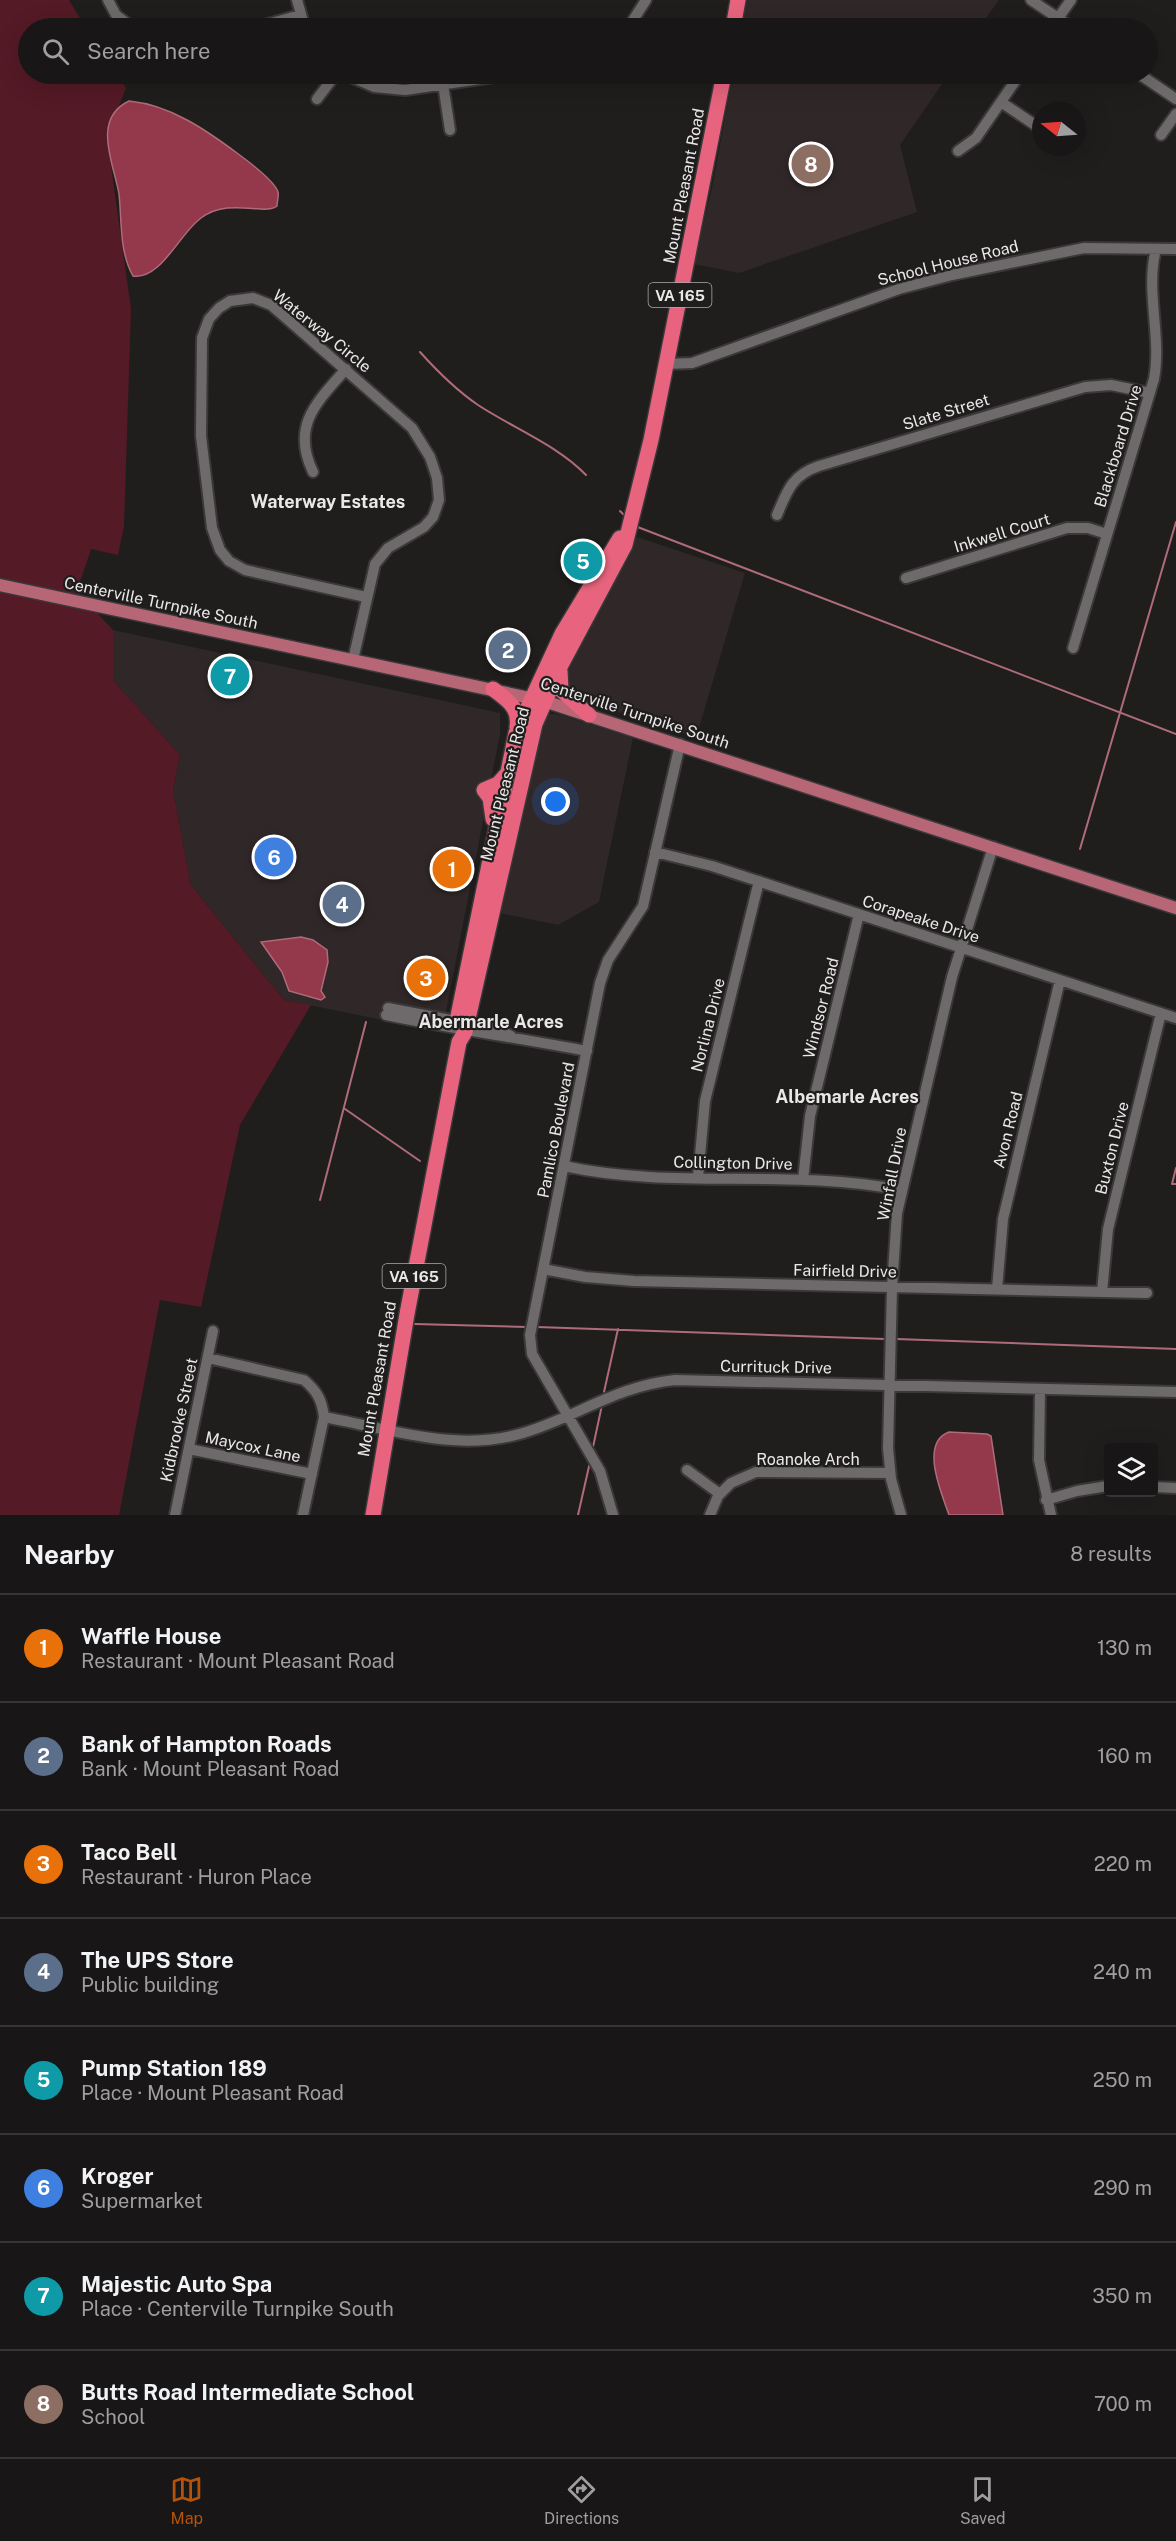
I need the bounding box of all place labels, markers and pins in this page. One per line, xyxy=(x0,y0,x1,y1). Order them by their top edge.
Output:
pin: 8 xyxy=(792,142,830,186)
pin: 5 xyxy=(564,538,602,584)
pin: 2 xyxy=(488,628,528,672)
pin: 7 xyxy=(210,654,250,698)
pin: 6 xyxy=(254,834,294,880)
pin: 1 xyxy=(432,846,472,892)
pin: 4 xyxy=(322,882,362,926)
pin: 3 xyxy=(406,956,446,1000)

